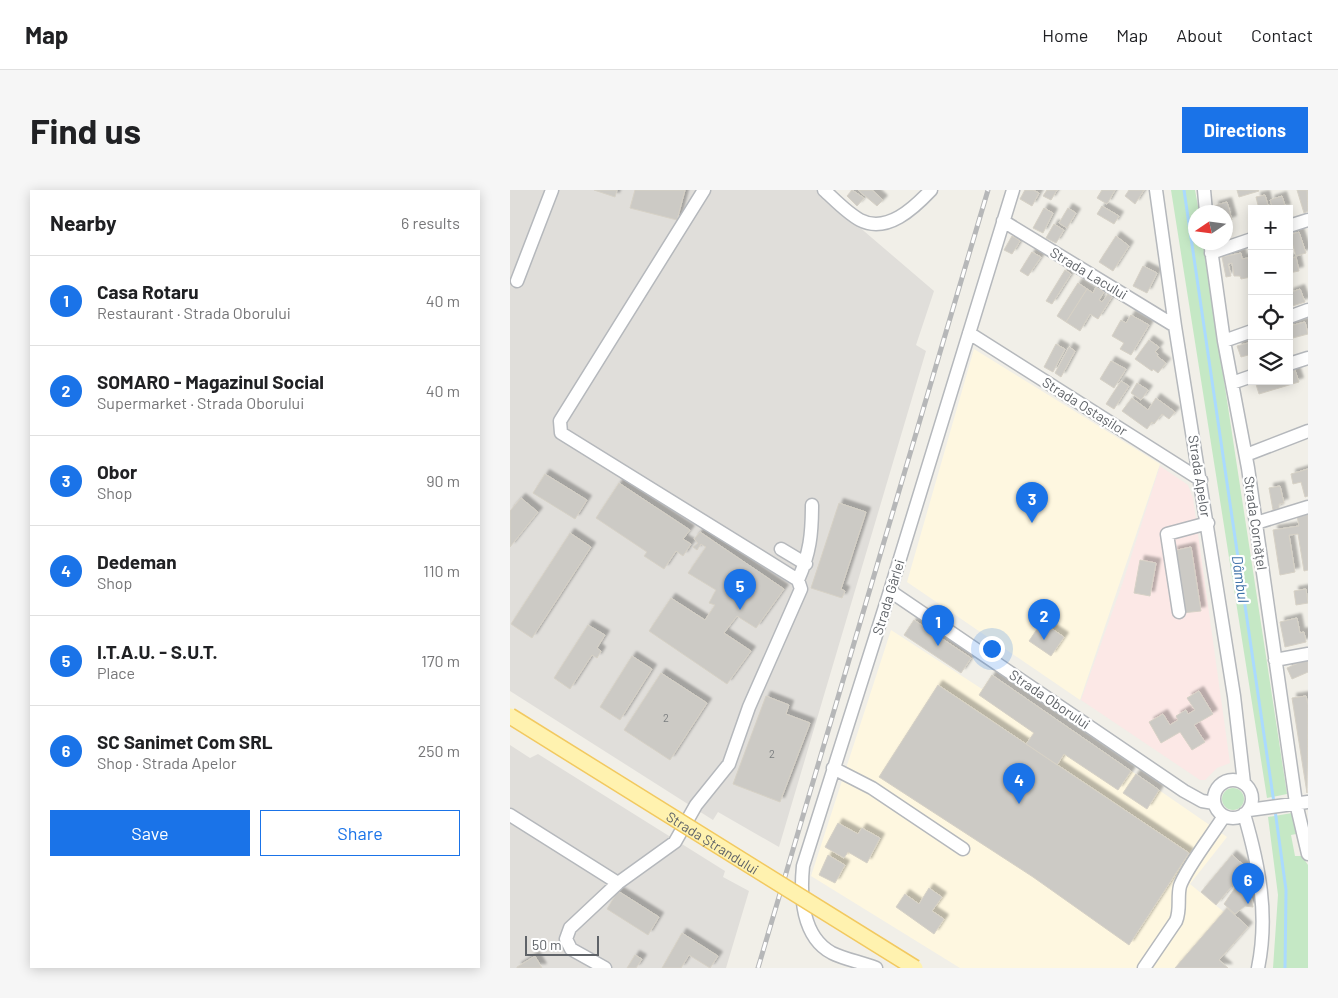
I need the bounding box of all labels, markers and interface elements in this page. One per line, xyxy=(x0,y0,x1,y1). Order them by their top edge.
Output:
text: Map xyxy=(25,20,68,49)
text: Home xyxy=(1042,24,1088,46)
text: Map xyxy=(1116,24,1148,46)
text: About xyxy=(1176,24,1223,46)
text: Contact xyxy=(1251,24,1313,46)
button: Directions xyxy=(1182,107,1308,153)
text: Find us xyxy=(30,109,141,151)
north arrow xyxy=(1188,205,1233,250)
map controls xyxy=(1248,205,1293,385)
button: + xyxy=(1248,205,1293,250)
text: Nearby xyxy=(50,210,116,235)
text: 6 results xyxy=(401,213,460,232)
street label: Strada Lacului xyxy=(1047,243,1131,303)
button: − xyxy=(1248,250,1293,295)
text: Casa Rotaru xyxy=(97,280,199,303)
text: 1 xyxy=(63,291,69,310)
text: 40 m xyxy=(426,291,460,310)
button: locate xyxy=(1248,295,1293,340)
text: Restaurant · Strada Oborului xyxy=(97,303,291,322)
button: layers xyxy=(1248,340,1293,385)
text: SOMARO - Magazinul Social xyxy=(97,370,324,393)
street label: Strada Ostașilor xyxy=(1039,373,1131,439)
text: 2 xyxy=(62,381,70,400)
text: 40 m xyxy=(426,381,460,400)
text: Supermarket · Strada Oborului xyxy=(97,393,304,412)
street label: Strada Apelor xyxy=(1185,434,1215,518)
text: Obor xyxy=(97,460,137,483)
text: 3 xyxy=(62,471,70,490)
text: 90 m xyxy=(426,471,460,490)
street label: Strada Cornățel xyxy=(1241,475,1271,571)
pin: 3 xyxy=(1016,482,1048,523)
text: Shop xyxy=(97,483,132,502)
text: Dedeman xyxy=(97,550,177,573)
water label: Dâmbul xyxy=(1229,554,1253,604)
street label: Strada Gârlei xyxy=(868,557,908,637)
text: 4 xyxy=(61,561,71,580)
text: 110 m xyxy=(423,561,460,580)
pin: 5 xyxy=(724,569,756,610)
text: Shop xyxy=(97,573,132,592)
pin: 2 xyxy=(1028,599,1060,640)
pin: 1 xyxy=(922,605,954,646)
your location xyxy=(979,636,1005,662)
text: I.T.A.U. - S.U.T. xyxy=(97,640,218,663)
text: 5 xyxy=(62,651,70,670)
text: 170 m xyxy=(421,651,460,670)
text: Place xyxy=(97,663,135,682)
street label: Strada Oborului xyxy=(1006,666,1094,732)
house number: 2 xyxy=(663,711,669,724)
text: SC Sanimet Com SRL xyxy=(97,730,273,753)
text: 6 xyxy=(62,741,70,760)
text: 250 m xyxy=(418,741,460,760)
house number: 2 xyxy=(769,747,775,760)
text: Shop · Strada Apelor xyxy=(97,753,237,772)
pin: 4 xyxy=(1003,763,1035,804)
street label: Strada Ștrandului xyxy=(664,807,762,877)
button: Save xyxy=(50,810,250,856)
button: Share xyxy=(260,810,460,856)
pin: 6 xyxy=(1232,863,1264,904)
scale bar xyxy=(525,933,599,956)
text: 50 m xyxy=(532,936,561,953)

